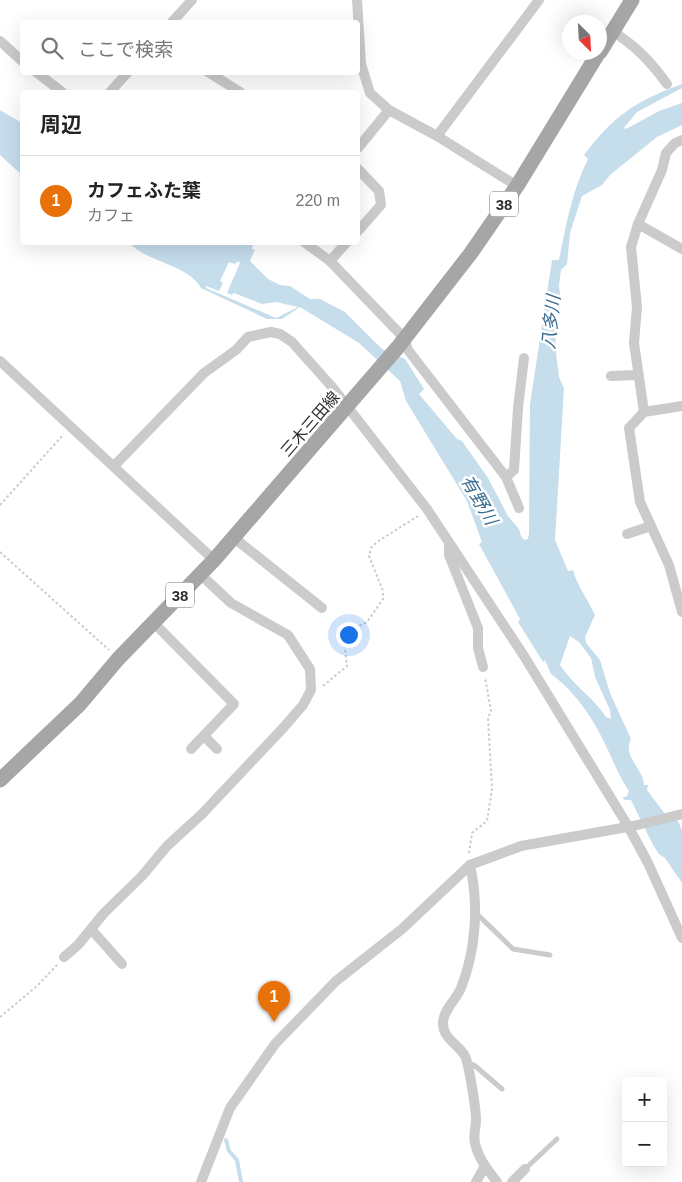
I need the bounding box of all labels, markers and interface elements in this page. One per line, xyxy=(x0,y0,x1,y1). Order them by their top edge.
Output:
north arrow xyxy=(562,15,607,60)
search box xyxy=(20,20,360,75)
icon: search xyxy=(38,34,66,62)
text: ここで検索 xyxy=(78,39,173,60)
text: 周辺 xyxy=(40,113,82,136)
text: カフェふた葉 xyxy=(87,180,201,201)
text: 1 xyxy=(52,192,60,209)
text: 220 m xyxy=(296,192,340,209)
road number: 38 xyxy=(490,192,518,216)
text: カフェ xyxy=(87,207,135,224)
water label: 八多川 xyxy=(538,292,564,350)
street label: 三木三田線 xyxy=(277,388,343,460)
water label: 有野川 xyxy=(457,472,502,530)
road number: 38 xyxy=(166,582,194,608)
your location xyxy=(336,622,362,648)
pin: 1 xyxy=(258,981,290,1022)
map controls xyxy=(622,1077,667,1167)
button: + xyxy=(622,1077,667,1122)
button: − xyxy=(622,1122,667,1167)

